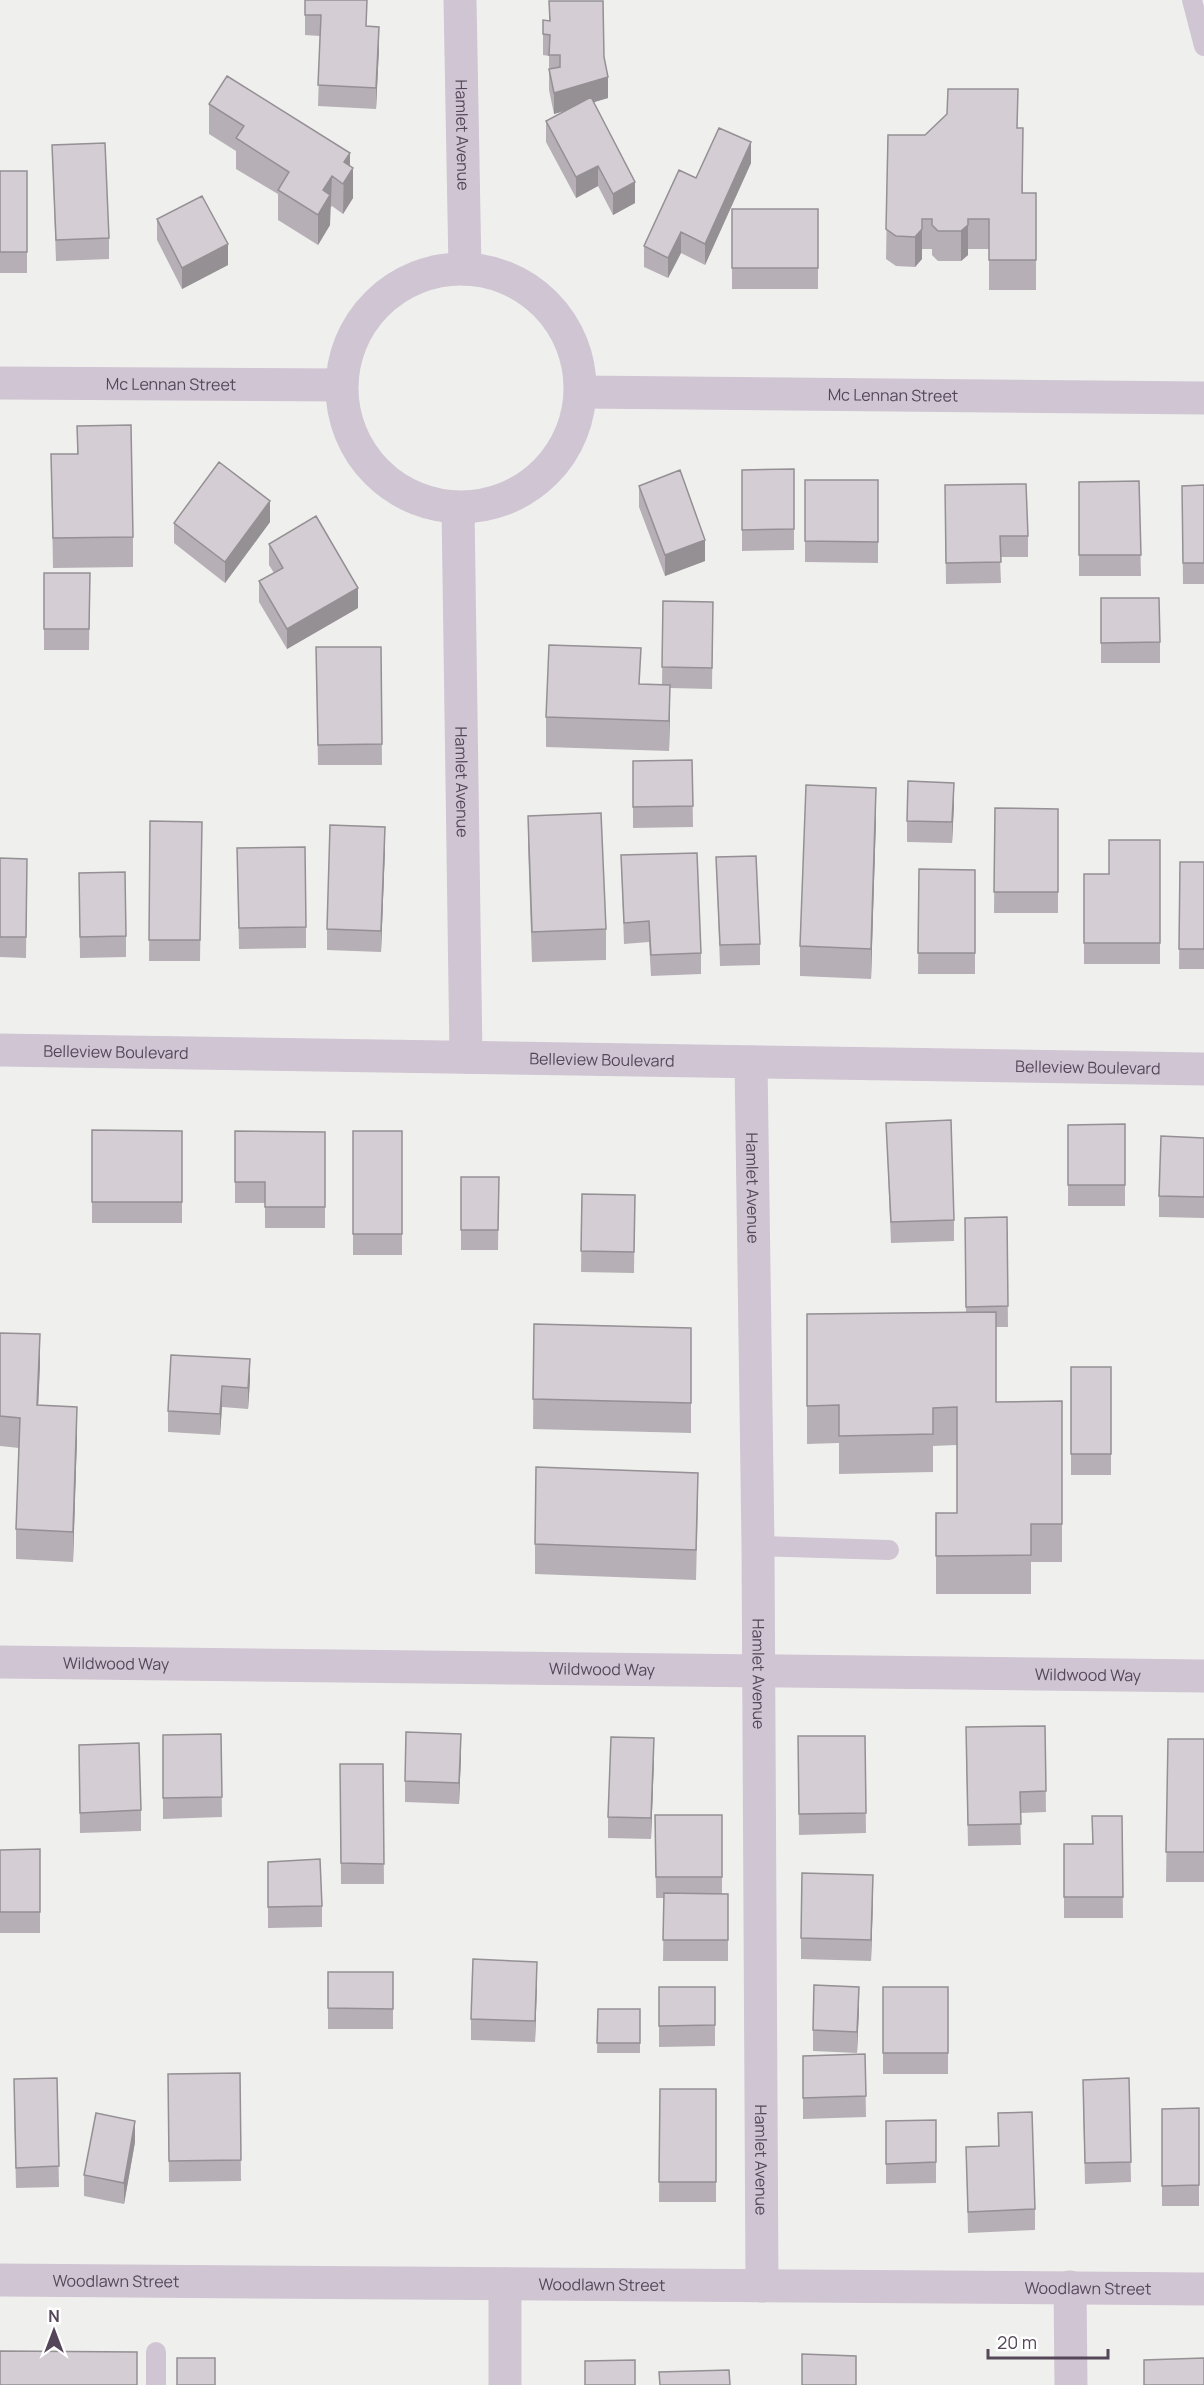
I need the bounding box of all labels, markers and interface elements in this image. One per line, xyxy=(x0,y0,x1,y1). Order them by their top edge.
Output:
street label: Hamlet Avenue xyxy=(450,79,475,191)
street label: Mc Lennan Street xyxy=(106,373,236,395)
street label: Mc Lennan Street xyxy=(828,383,958,407)
street label: Hamlet Avenue xyxy=(450,726,474,838)
street label: Belleview Boulevard xyxy=(43,1040,189,1064)
street label: Belleview Boulevard xyxy=(529,1047,675,1072)
street label: Belleview Boulevard xyxy=(1015,1055,1161,1079)
street label: Hamlet Avenue xyxy=(741,1132,765,1244)
street label: Hamlet Avenue xyxy=(747,1618,770,1729)
street label: Wildwood Way xyxy=(63,1652,170,1675)
street label: Wildwood Way xyxy=(549,1657,656,1681)
street label: Wildwood Way xyxy=(1035,1663,1142,1686)
street label: Hamlet Avenue xyxy=(750,2104,773,2215)
street label: Woodlawn Street xyxy=(53,2269,179,2292)
street label: Woodlawn Street xyxy=(538,2273,665,2296)
street label: Woodlawn Street xyxy=(1024,2277,1151,2300)
north arrow xyxy=(24,2301,84,2361)
text: N xyxy=(48,2305,60,2327)
scale bar xyxy=(988,2322,1108,2360)
text: 20 m xyxy=(997,2330,1037,2354)

